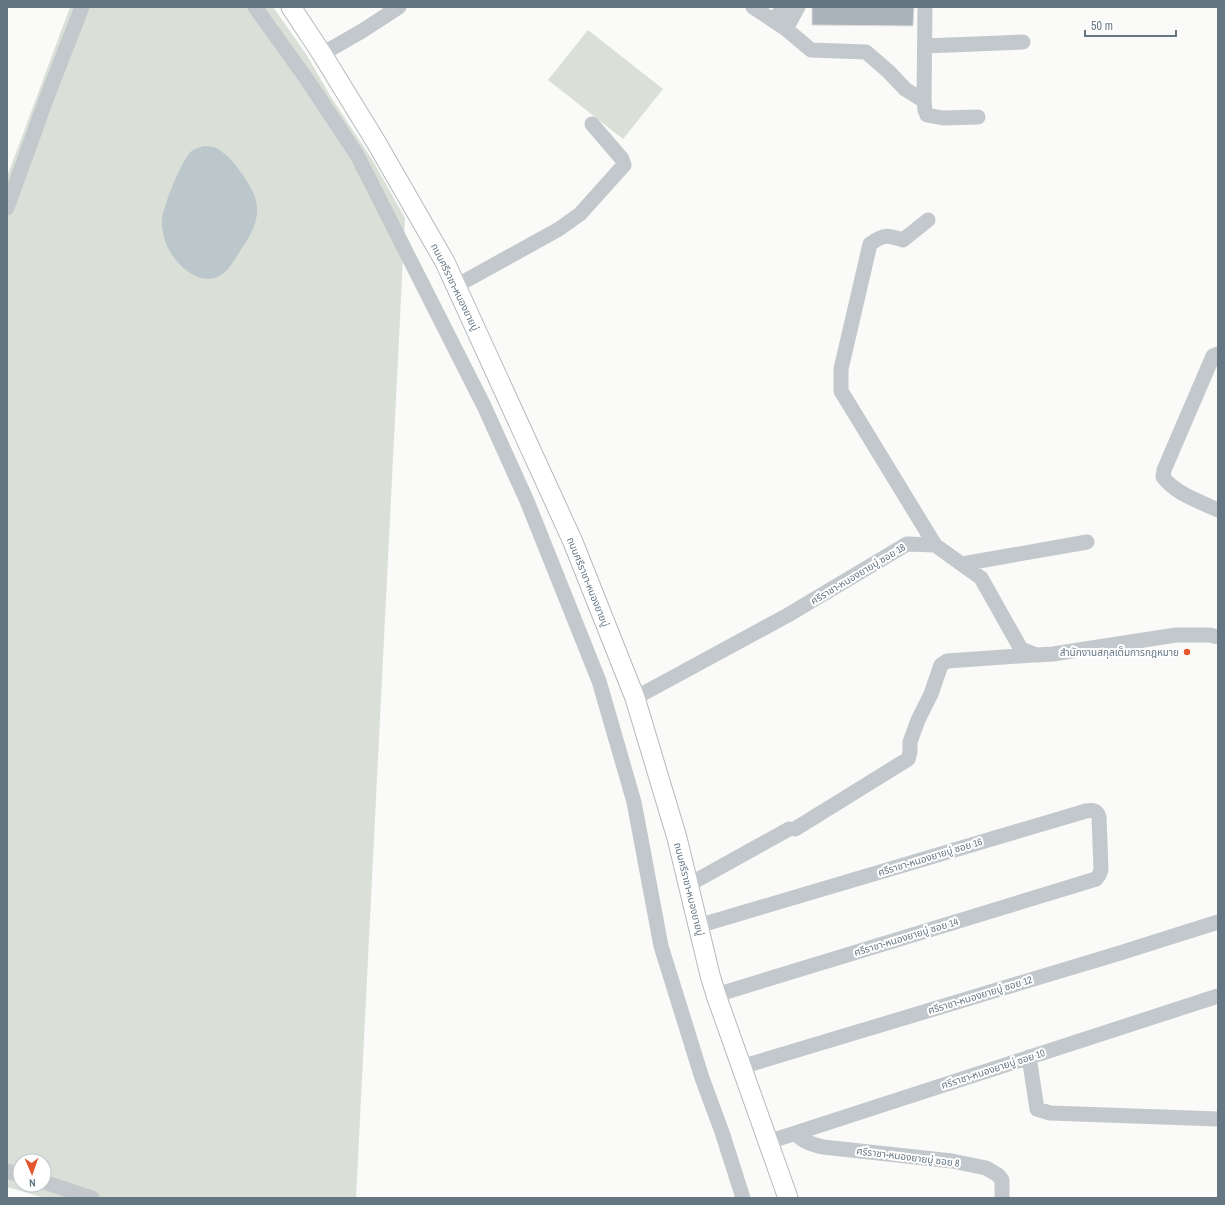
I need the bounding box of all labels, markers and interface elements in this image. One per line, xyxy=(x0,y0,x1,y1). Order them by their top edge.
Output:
scale bar xyxy=(1085,12,1176,38)
text: 50 m xyxy=(1091,18,1113,34)
street label: ถนนศรีราชา-หนองยายบู่ xyxy=(428,241,482,333)
street label: ถนนศรีราชา-หนองยายบู่ xyxy=(564,535,612,629)
street label: ศรีราชา-หนองยายบู่ ซอย 18 xyxy=(808,540,908,607)
place label: สำนักงานสกุลเต็มการกฎหมาย xyxy=(1060,646,1179,659)
marker: สำนักงานสกุลเต็มการกฎหมาย xyxy=(1182,647,1192,657)
street label: ศรีราชา-หนองยายบู่ ซอย 16 xyxy=(876,835,984,879)
street label: ถนนศรีราชา-หนองยายบู่ xyxy=(671,841,707,937)
street label: ศรีราชา-หนองยายบู่ ซอย 14 xyxy=(852,915,960,959)
street label: ศรีราชา-หนองยายบู่ ซอย 12 xyxy=(926,973,1034,1017)
street label: ศรีราชา-หนองยายบู่ ซอย 10 xyxy=(939,1046,1047,1092)
street label: ศรีราชา-หนองยายบู่ ซอย 8 xyxy=(856,1144,961,1170)
north arrow xyxy=(12,1153,52,1193)
text: N xyxy=(29,1176,36,1190)

